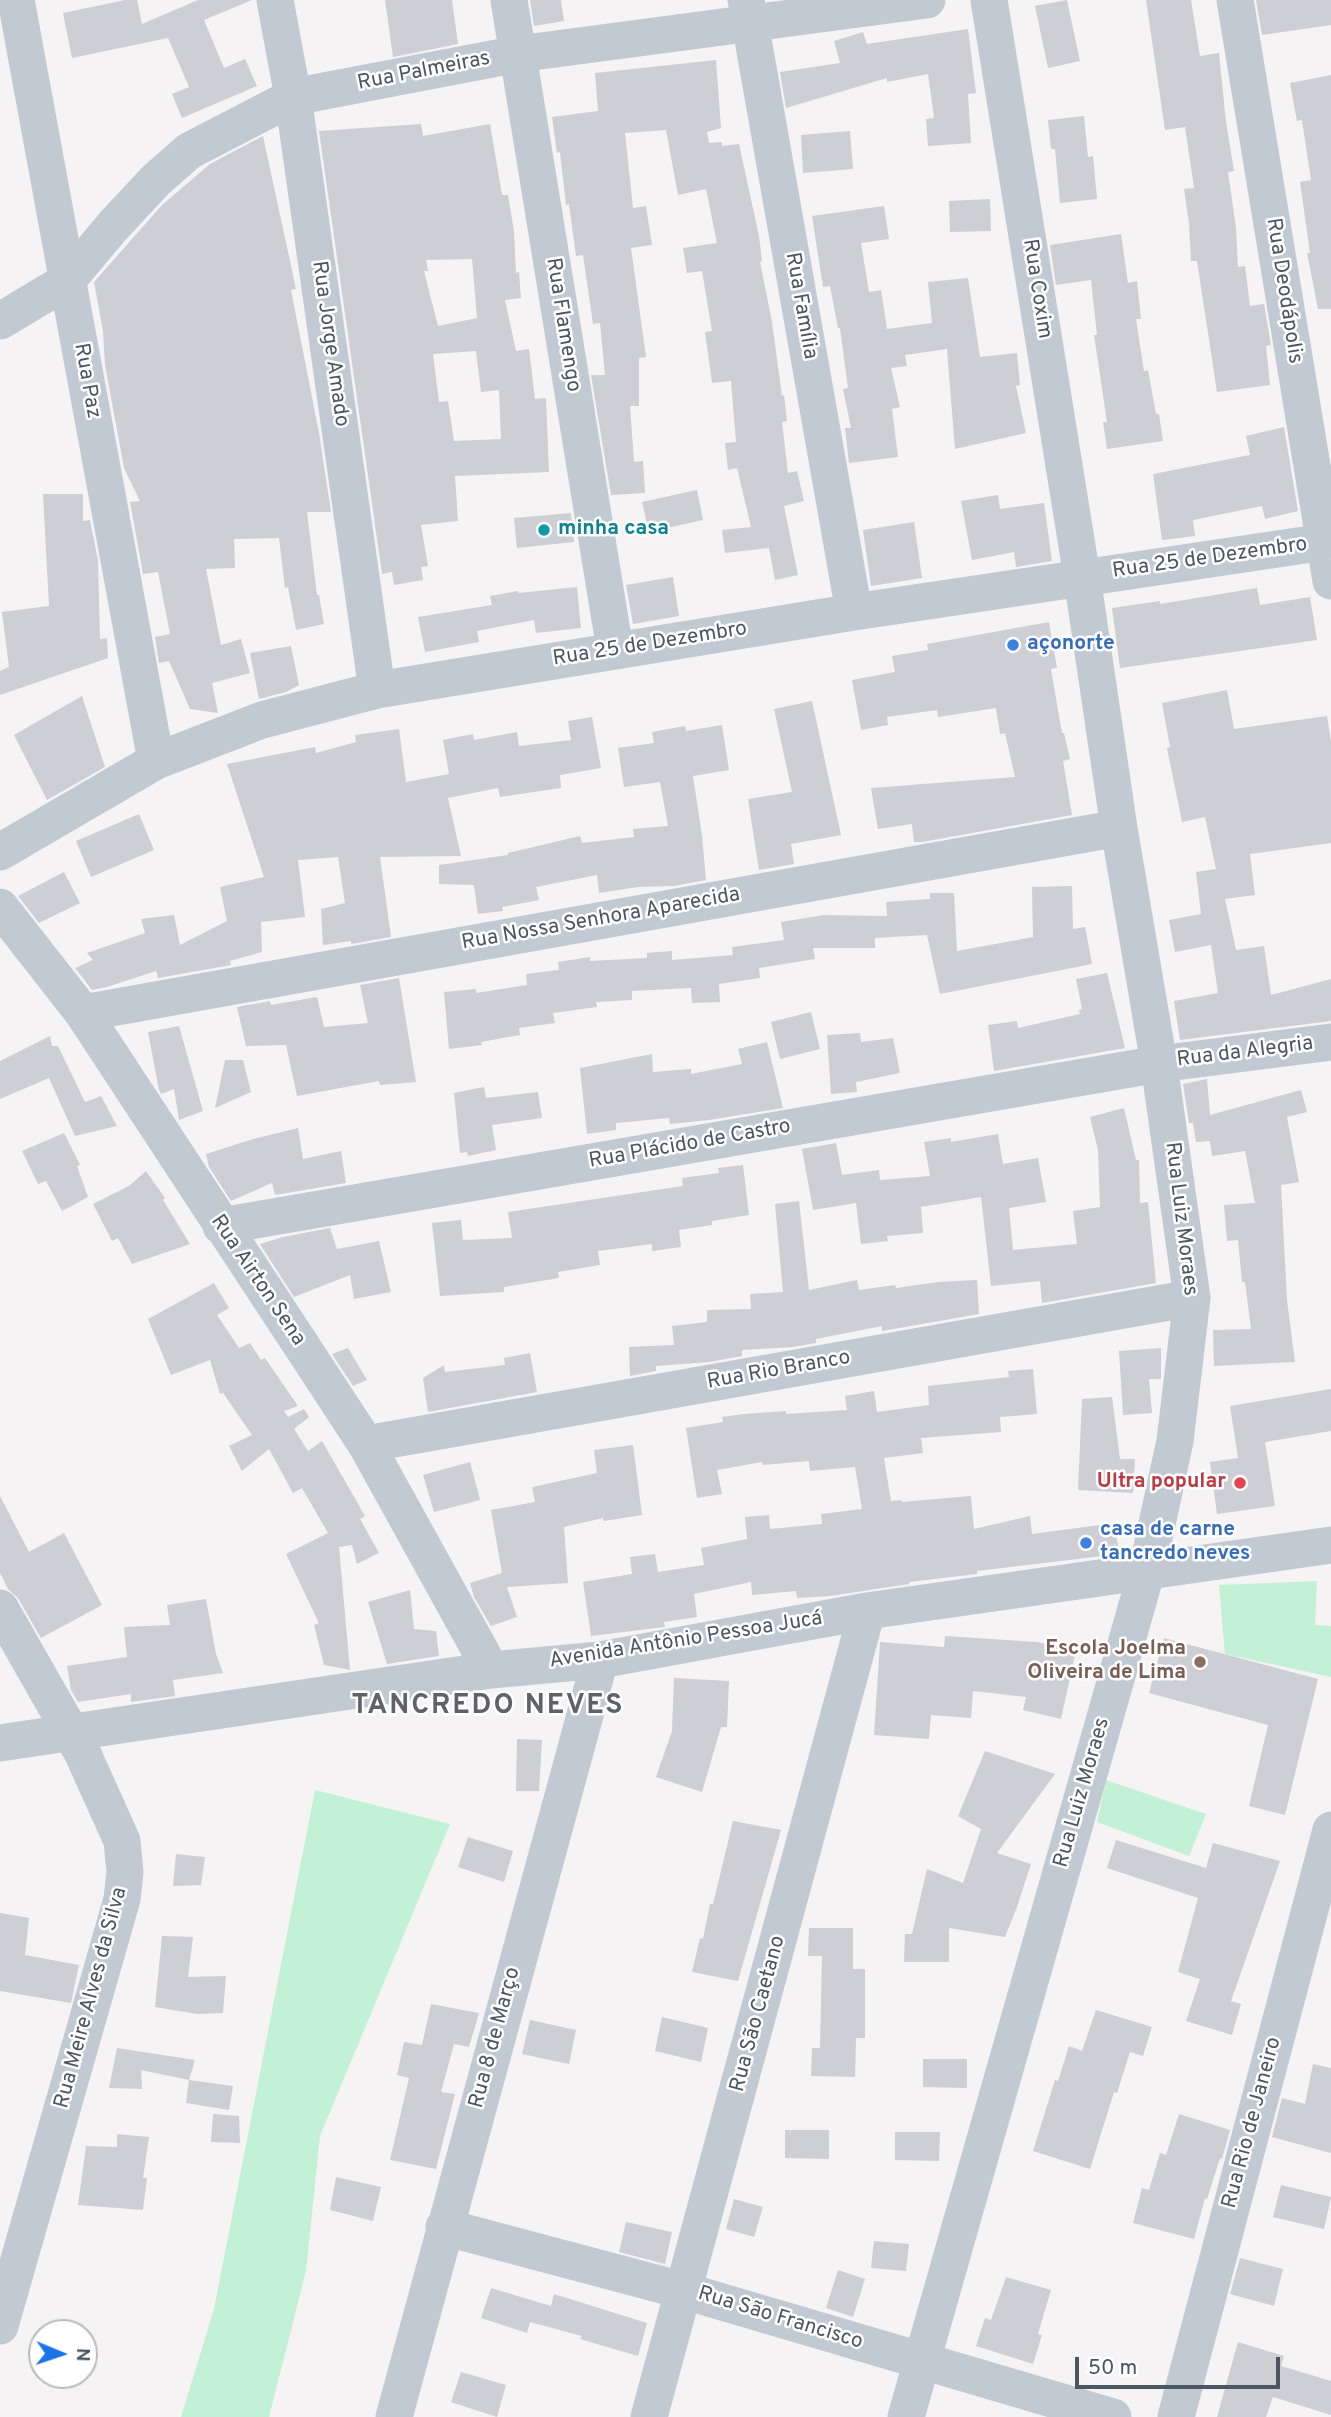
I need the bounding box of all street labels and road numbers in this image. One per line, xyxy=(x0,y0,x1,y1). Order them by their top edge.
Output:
street label: Rua Palmeiras xyxy=(356,47,492,97)
street label: Rua Deodápolis xyxy=(1259,216,1307,366)
street label: Rua Coxim xyxy=(1016,237,1056,341)
street label: Rua Família xyxy=(778,251,822,361)
street label: Rua Flamengo xyxy=(539,256,585,394)
street label: Rua Jorge Amado xyxy=(305,259,353,429)
street label: Rua Paz xyxy=(67,341,105,421)
street label: Rua 25 de Dezembro xyxy=(1111,533,1309,585)
street label: Rua 25 de Dezembro xyxy=(551,617,749,673)
street label: Rua Nossa Senhora Aparecida xyxy=(460,883,742,957)
street label: Rua da Alegria xyxy=(1175,1032,1315,1074)
street label: Rua Plácido de Castro xyxy=(587,1115,793,1175)
street label: Rua Luiz Moraes xyxy=(1158,1141,1202,1297)
street label: Rua Airton Sena xyxy=(204,1211,310,1351)
street label: Rua Rio Branco xyxy=(705,1346,853,1396)
street label: Avenida Antônio Pessoa Jucá xyxy=(548,1607,824,1675)
street label: Rua Luiz Moraes xyxy=(1050,1715,1116,1871)
street label: Rua Meire Alves da Silva xyxy=(50,1885,134,2111)
street label: Rua São Caetano xyxy=(726,1933,792,2095)
street label: Rua 8 de Março xyxy=(465,1965,527,2111)
street label: Rua Rio de Janeiro xyxy=(1218,2034,1288,2212)
street label: Rua São Francisco xyxy=(694,2282,866,2356)

